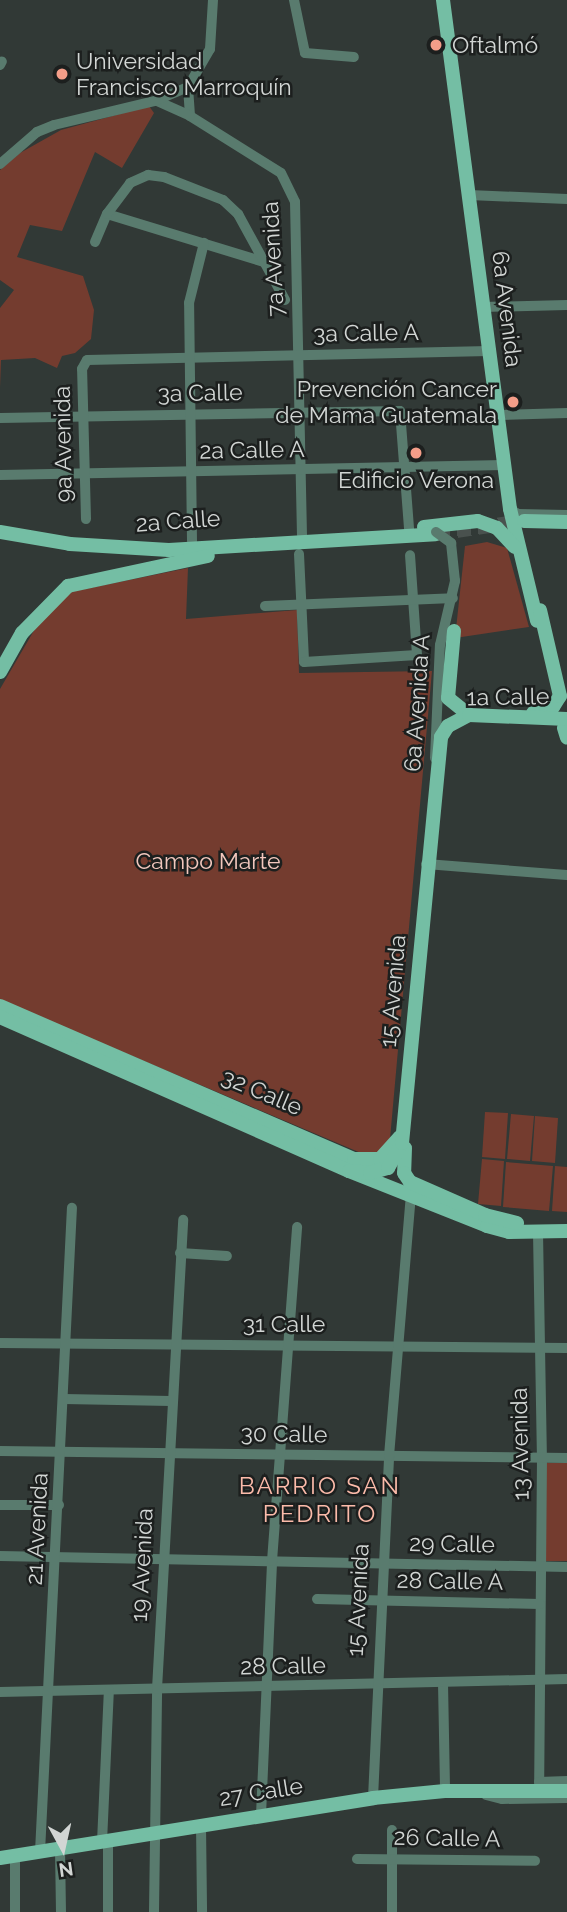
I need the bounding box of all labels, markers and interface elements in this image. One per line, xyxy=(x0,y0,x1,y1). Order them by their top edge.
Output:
place label: Oftalmó xyxy=(452,31,538,59)
marker: Oftalmó xyxy=(426,35,446,55)
place label: Universidad Francisco Marroquín xyxy=(76,47,292,101)
marker: Universidad Francisco Marroquín xyxy=(54,66,70,82)
street label: 7a Avenida xyxy=(256,200,290,318)
street label: 6a Avenida xyxy=(486,249,528,369)
street label: 3a Calle A xyxy=(313,318,419,348)
place label: Prevención Cancer de Mama Guatemala xyxy=(275,375,497,429)
street label: 3a Calle xyxy=(157,378,243,408)
street label: 9a Avenida xyxy=(48,385,78,503)
marker: Prevención Cancer de Mama Guatemala xyxy=(503,392,523,412)
street label: 2a Calle A xyxy=(199,435,305,465)
marker: Edificio Verona xyxy=(406,443,426,463)
place label: Edificio Verona xyxy=(338,466,494,494)
street label: 2a Calle xyxy=(135,504,221,538)
street label: 6a Avenida A xyxy=(398,633,436,773)
street label: 1a Calle xyxy=(466,682,550,712)
park label: Campo Marte xyxy=(136,847,280,875)
street label: 15 Avenida xyxy=(374,933,412,1049)
street label: 32 Calle xyxy=(218,1063,306,1121)
street label: 31 Calle xyxy=(243,1310,325,1338)
street label: 13 Avenida xyxy=(505,1387,535,1501)
street label: 30 Calle xyxy=(240,1419,328,1449)
street label: 21 Avenida xyxy=(20,1472,54,1586)
district label: BARRIO SAN PEDRITO xyxy=(240,1472,400,1528)
street label: 19 Avenida xyxy=(125,1507,159,1623)
street label: 29 Calle xyxy=(409,1529,495,1559)
street label: 15 Avenida xyxy=(341,1543,375,1657)
street label: 28 Calle A xyxy=(396,1566,504,1596)
street label: 28 Calle xyxy=(240,1651,326,1681)
street label: 27 Calle xyxy=(217,1772,305,1812)
north arrow xyxy=(28,1814,98,1884)
street label: 26 Calle A xyxy=(393,1823,501,1853)
text: N xyxy=(57,1858,75,1882)

